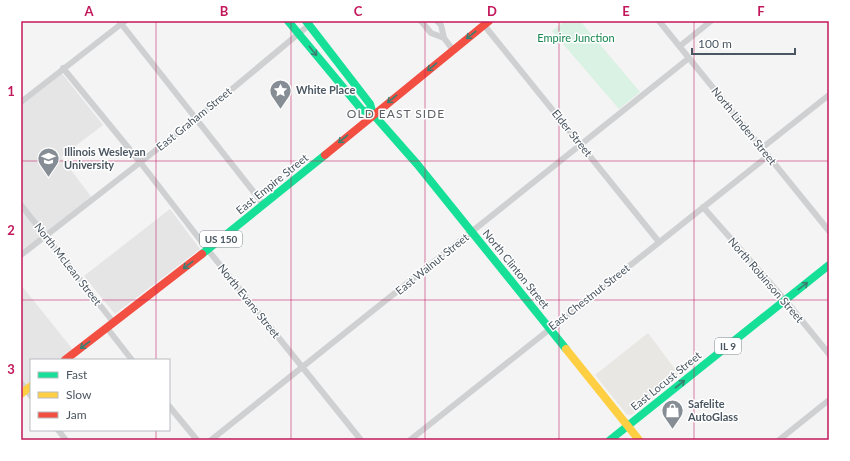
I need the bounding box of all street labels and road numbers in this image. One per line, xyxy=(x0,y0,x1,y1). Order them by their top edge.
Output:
street label: East Graham Street xyxy=(153,84,234,153)
street label: North Linden Street xyxy=(709,84,780,167)
street label: Elder Street xyxy=(550,107,595,159)
street label: East Empire Street xyxy=(233,151,310,217)
street label: North McLean Street xyxy=(32,220,105,308)
street label: North Clinton Street xyxy=(480,226,552,311)
street label: East Walnut Street xyxy=(393,230,471,297)
road number: US 150 xyxy=(200,231,242,247)
street label: North Robinson Street xyxy=(726,235,807,325)
street label: North Evans Street xyxy=(216,261,283,340)
street label: East Chestnut Street xyxy=(546,261,632,332)
road number: IL 9 xyxy=(715,338,741,354)
street label: East Locust Street xyxy=(628,348,703,413)

